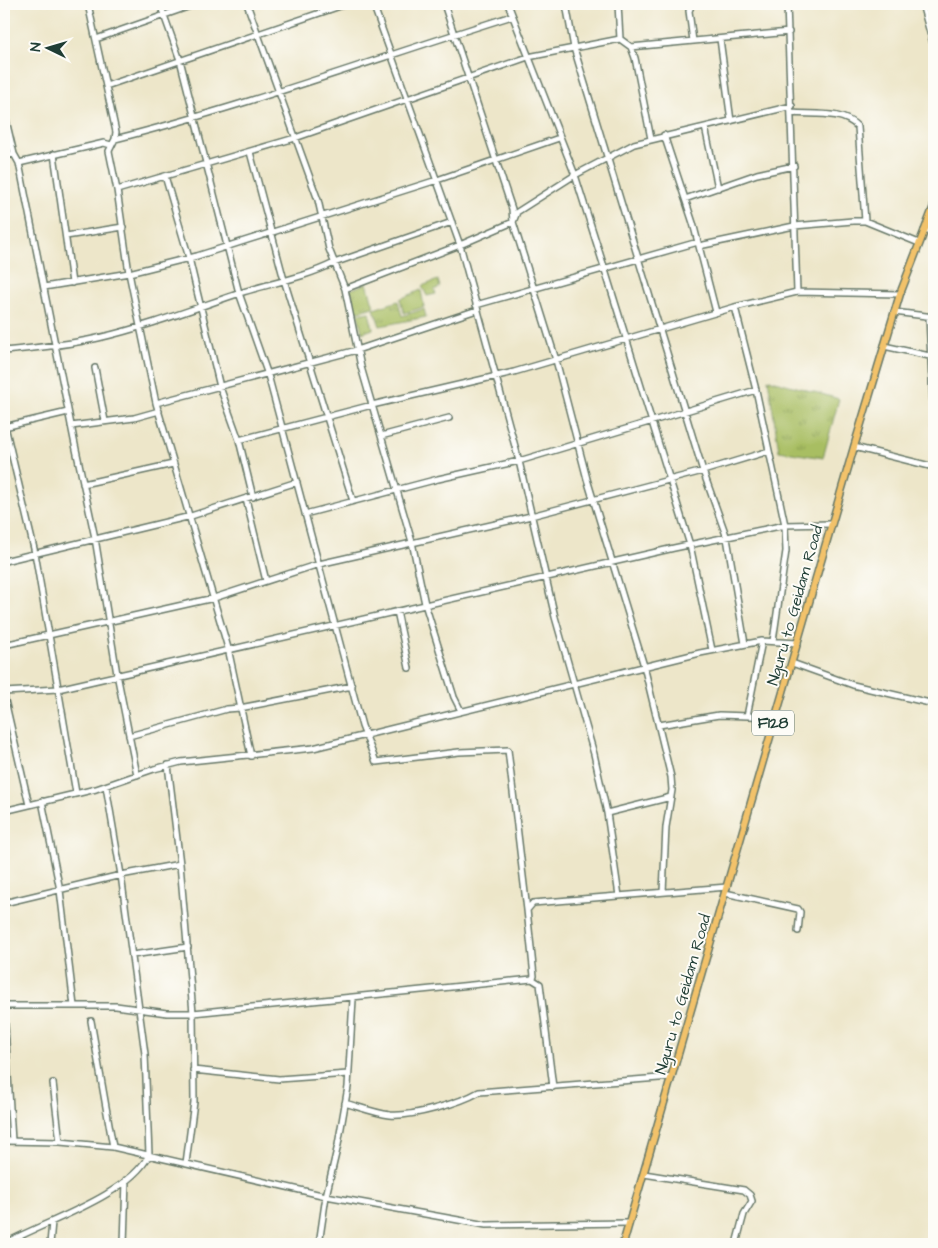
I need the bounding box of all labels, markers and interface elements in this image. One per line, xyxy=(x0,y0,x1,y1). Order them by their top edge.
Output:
north arrow xyxy=(22,22,72,72)
text: N xyxy=(26,41,46,52)
street label: Nguru to Geidam Road xyxy=(762,523,829,688)
road number: F128 xyxy=(752,710,794,736)
street label: Nguru to Geidam Road xyxy=(650,912,717,1077)

